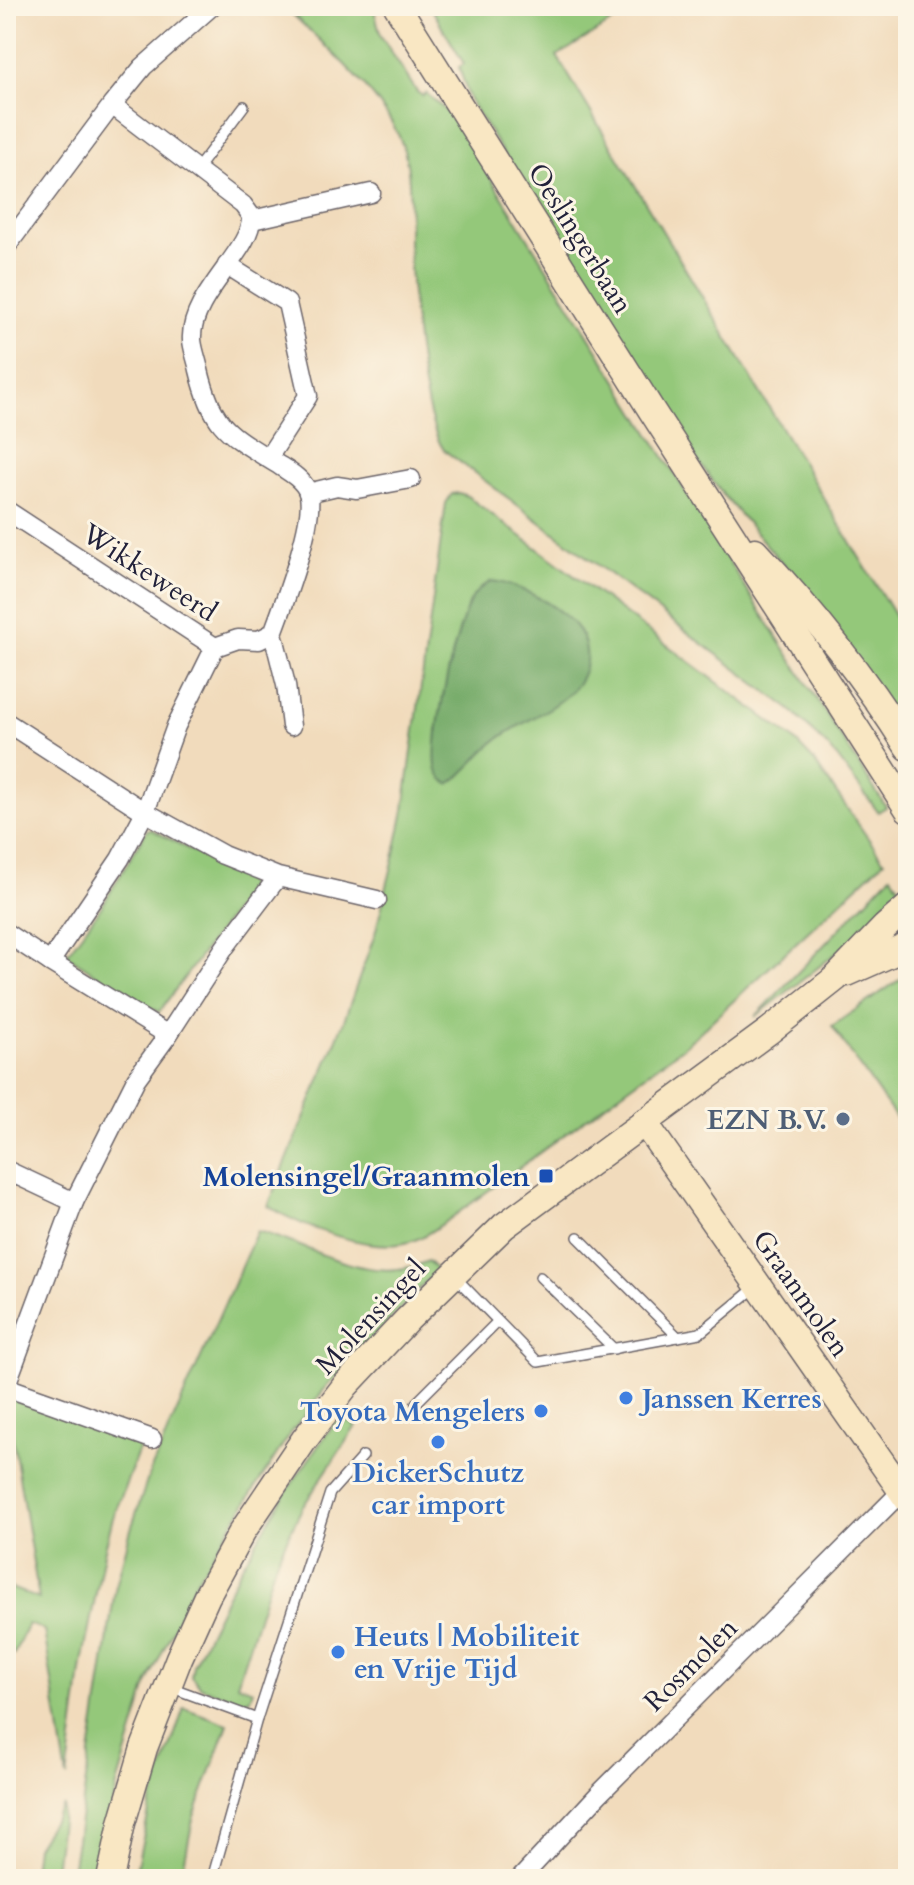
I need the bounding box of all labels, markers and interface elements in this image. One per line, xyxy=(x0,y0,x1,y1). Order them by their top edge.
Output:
street label: Oeslingerbaan xyxy=(519,156,642,321)
street label: Wikkeweerd xyxy=(73,514,225,631)
place label: EZN B.V. xyxy=(706,1101,827,1139)
marker: EZN B.V. xyxy=(834,1110,852,1128)
place label: Molensingel/Graanmolen xyxy=(203,1158,530,1196)
marker: Molensingel/Graanmolen xyxy=(537,1167,555,1185)
street label: Graanmolen xyxy=(743,1222,859,1365)
street label: Molensingel xyxy=(307,1250,434,1383)
place label: Janssen Kerres xyxy=(638,1380,822,1418)
marker: Janssen Kerres xyxy=(617,1389,635,1407)
place label: Toyota Mengelers xyxy=(300,1393,525,1431)
marker: Toyota Mengelers xyxy=(532,1402,550,1420)
marker: DickerSchutz car import xyxy=(429,1433,447,1451)
place label: DickerSchutz car import xyxy=(352,1454,524,1524)
street label: Rosmolen xyxy=(635,1609,746,1720)
place label: Heuts | Mobiliteit en Vrije Tijd xyxy=(354,1618,579,1688)
marker: Heuts | Mobiliteit en Vrije Tijd xyxy=(329,1643,347,1661)

